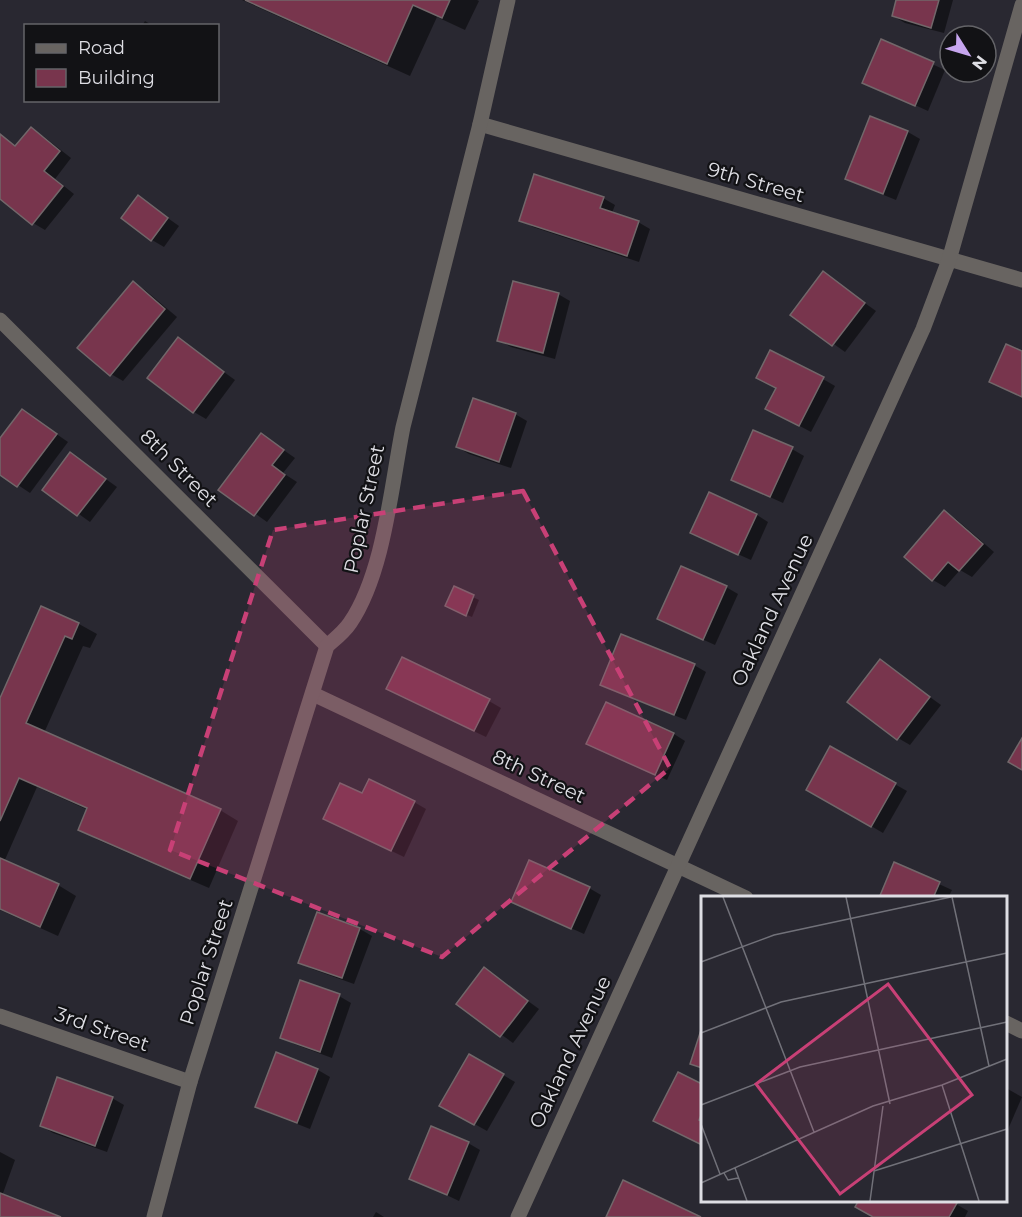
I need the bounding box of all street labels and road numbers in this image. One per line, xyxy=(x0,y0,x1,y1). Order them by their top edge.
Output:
street label: 9th Street xyxy=(705,157,807,207)
street label: 8th Street xyxy=(135,424,223,512)
street label: Poplar Street xyxy=(339,442,389,576)
street label: Oakland Avenue xyxy=(726,530,818,690)
street label: 8th Street xyxy=(489,744,589,808)
street label: Poplar Street xyxy=(174,896,238,1028)
street label: Oakland Avenue xyxy=(524,972,616,1132)
street label: 3rd Street xyxy=(52,1002,152,1056)

